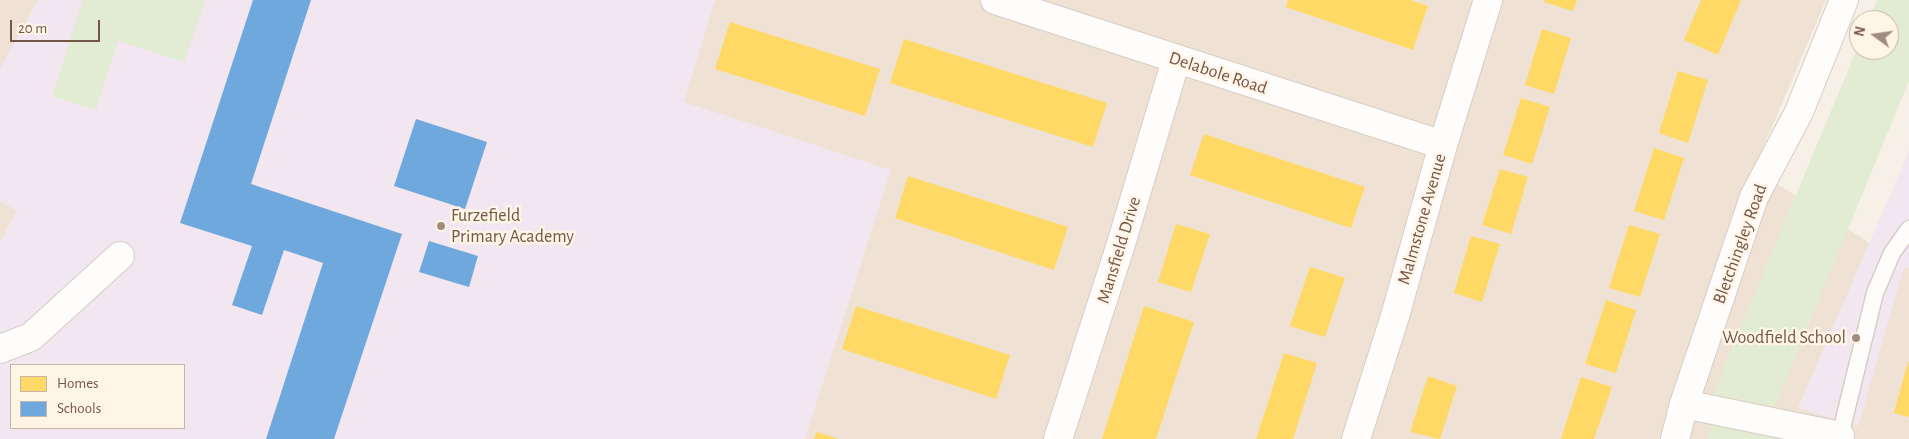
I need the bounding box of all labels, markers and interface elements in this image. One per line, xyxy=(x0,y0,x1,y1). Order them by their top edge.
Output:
scale bar xyxy=(12,10,102,42)
north arrow xyxy=(1849,10,1899,60)
text: 20 m xyxy=(18,21,47,36)
text: N xyxy=(1852,25,1868,38)
street label: Delabole Road xyxy=(1166,47,1270,99)
street label: Malmstone Avenue xyxy=(1393,151,1451,287)
street label: Bletchingley Road xyxy=(1708,181,1772,307)
street label: Mansfield Drive xyxy=(1093,194,1145,306)
place label: Furzefield Primary Academy xyxy=(451,205,574,248)
marker: Furzefield Primary Academy xyxy=(435,220,447,232)
place label: Woodfield School xyxy=(1722,327,1846,349)
marker: Woodfield School xyxy=(1850,332,1862,344)
legend xyxy=(10,364,185,429)
text: Homes xyxy=(57,376,99,391)
text: Schools xyxy=(57,401,101,416)

